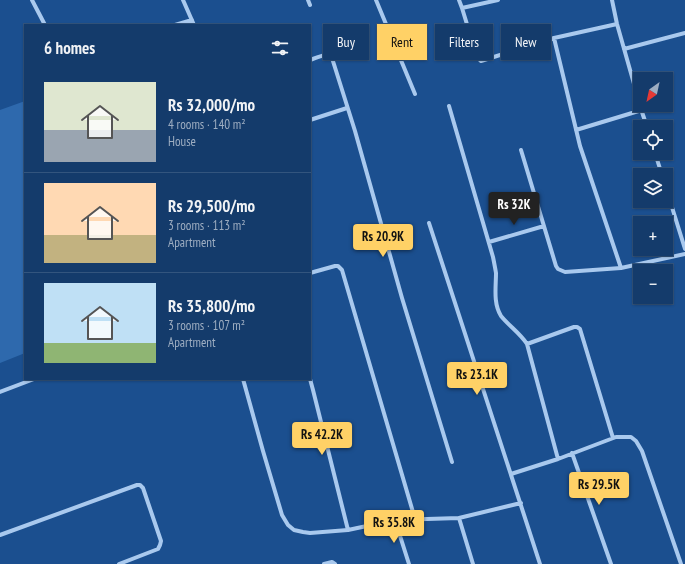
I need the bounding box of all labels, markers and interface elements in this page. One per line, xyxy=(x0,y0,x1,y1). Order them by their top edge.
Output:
chip: Buy xyxy=(323,24,369,60)
chip: Rent xyxy=(377,24,427,60)
chip: Filters xyxy=(435,24,493,60)
chip: New xyxy=(501,24,551,60)
text: 6 homes xyxy=(44,37,95,59)
icon: filters xyxy=(269,37,291,59)
north arrow xyxy=(633,72,673,112)
map controls xyxy=(633,72,673,304)
text: Rs 32,000/mo xyxy=(168,94,255,116)
icon: home xyxy=(76,98,124,146)
text: 4 rooms · 140 m² xyxy=(168,116,246,133)
button: locate xyxy=(633,120,673,160)
text: House xyxy=(168,133,196,150)
button: layers xyxy=(633,168,673,208)
pin: Rs 32K xyxy=(481,192,547,226)
text: Rs 29,500/mo xyxy=(168,195,255,217)
text: Rs 32K xyxy=(498,196,530,213)
icon: home xyxy=(76,199,124,247)
button: + xyxy=(633,216,673,256)
text: 3 rooms · 113 m² xyxy=(168,217,246,234)
pin: Rs 20.9K xyxy=(342,224,424,258)
text: Rs 20.9K xyxy=(362,228,404,245)
text: Apartment xyxy=(168,234,216,251)
button: − xyxy=(633,264,673,304)
text: Rs 35,800/mo xyxy=(168,295,255,317)
icon: home xyxy=(76,299,124,347)
text: 3 rooms · 107 m² xyxy=(168,317,245,334)
text: Apartment xyxy=(168,334,216,351)
pin: Rs 23.1K xyxy=(436,362,518,396)
text: Rs 23.1K xyxy=(456,366,498,383)
pin: Rs 42.2K xyxy=(281,422,363,456)
text: Rs 42.2K xyxy=(301,426,343,443)
pin: Rs 29.5K xyxy=(558,472,640,506)
text: Rs 29.5K xyxy=(578,476,620,493)
pin: Rs 35.8K xyxy=(353,510,435,544)
text: Rs 35.8K xyxy=(373,514,415,531)

